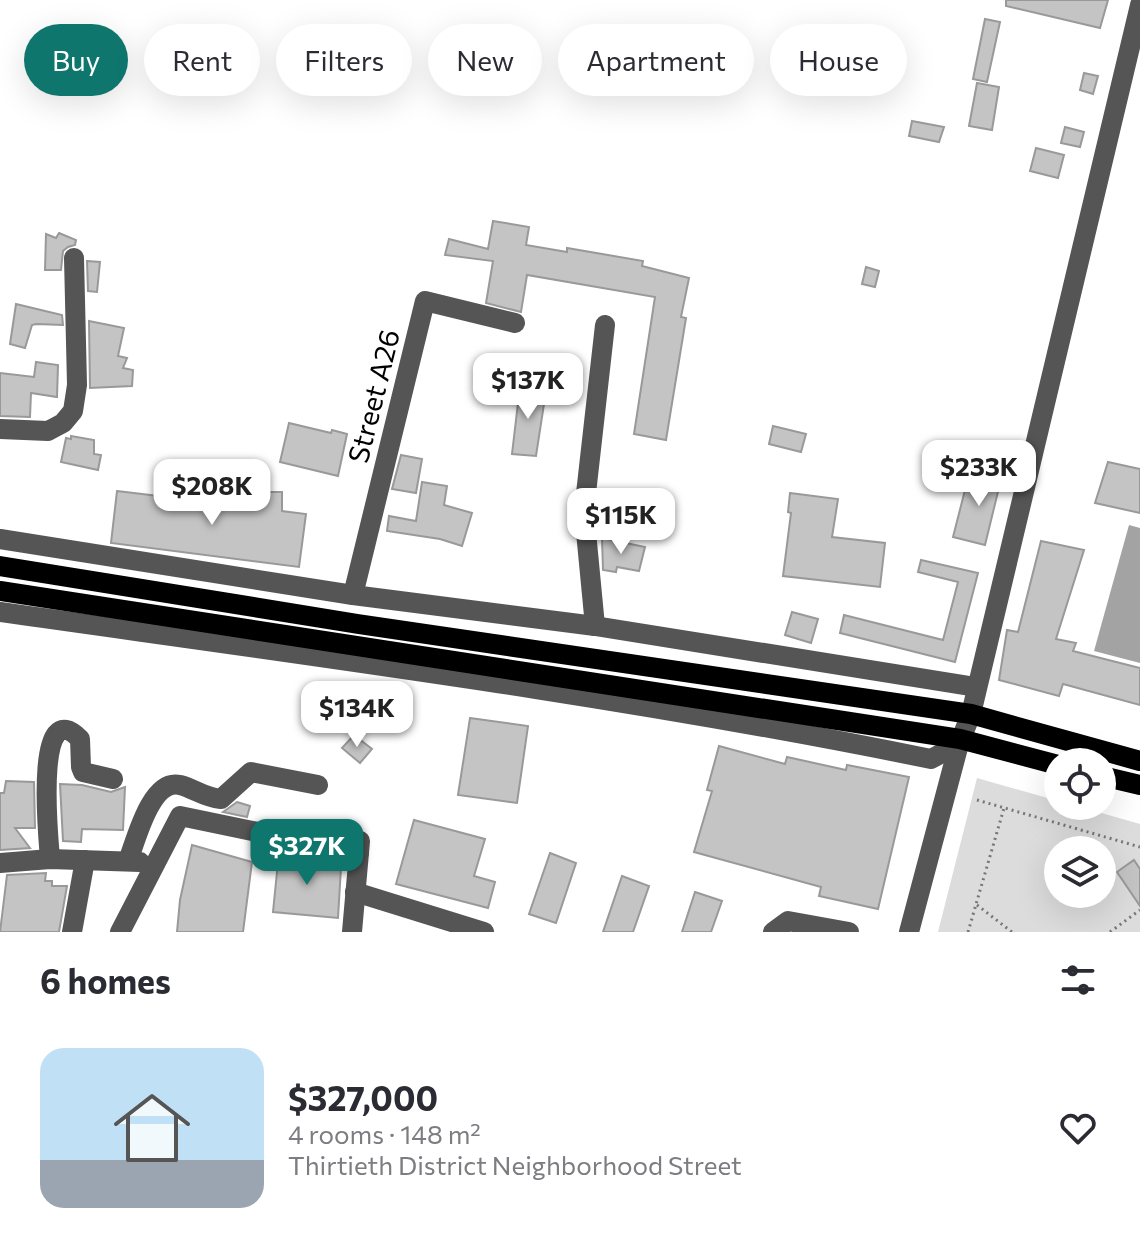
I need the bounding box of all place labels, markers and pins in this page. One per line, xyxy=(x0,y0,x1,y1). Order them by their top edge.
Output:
pin: $137K xyxy=(472,353,584,421)
pin: $233K xyxy=(923,440,1035,508)
pin: $208K xyxy=(156,459,268,527)
pin: $115K xyxy=(565,488,677,556)
pin: $134K xyxy=(301,681,413,749)
pin: $327K xyxy=(251,819,363,887)

